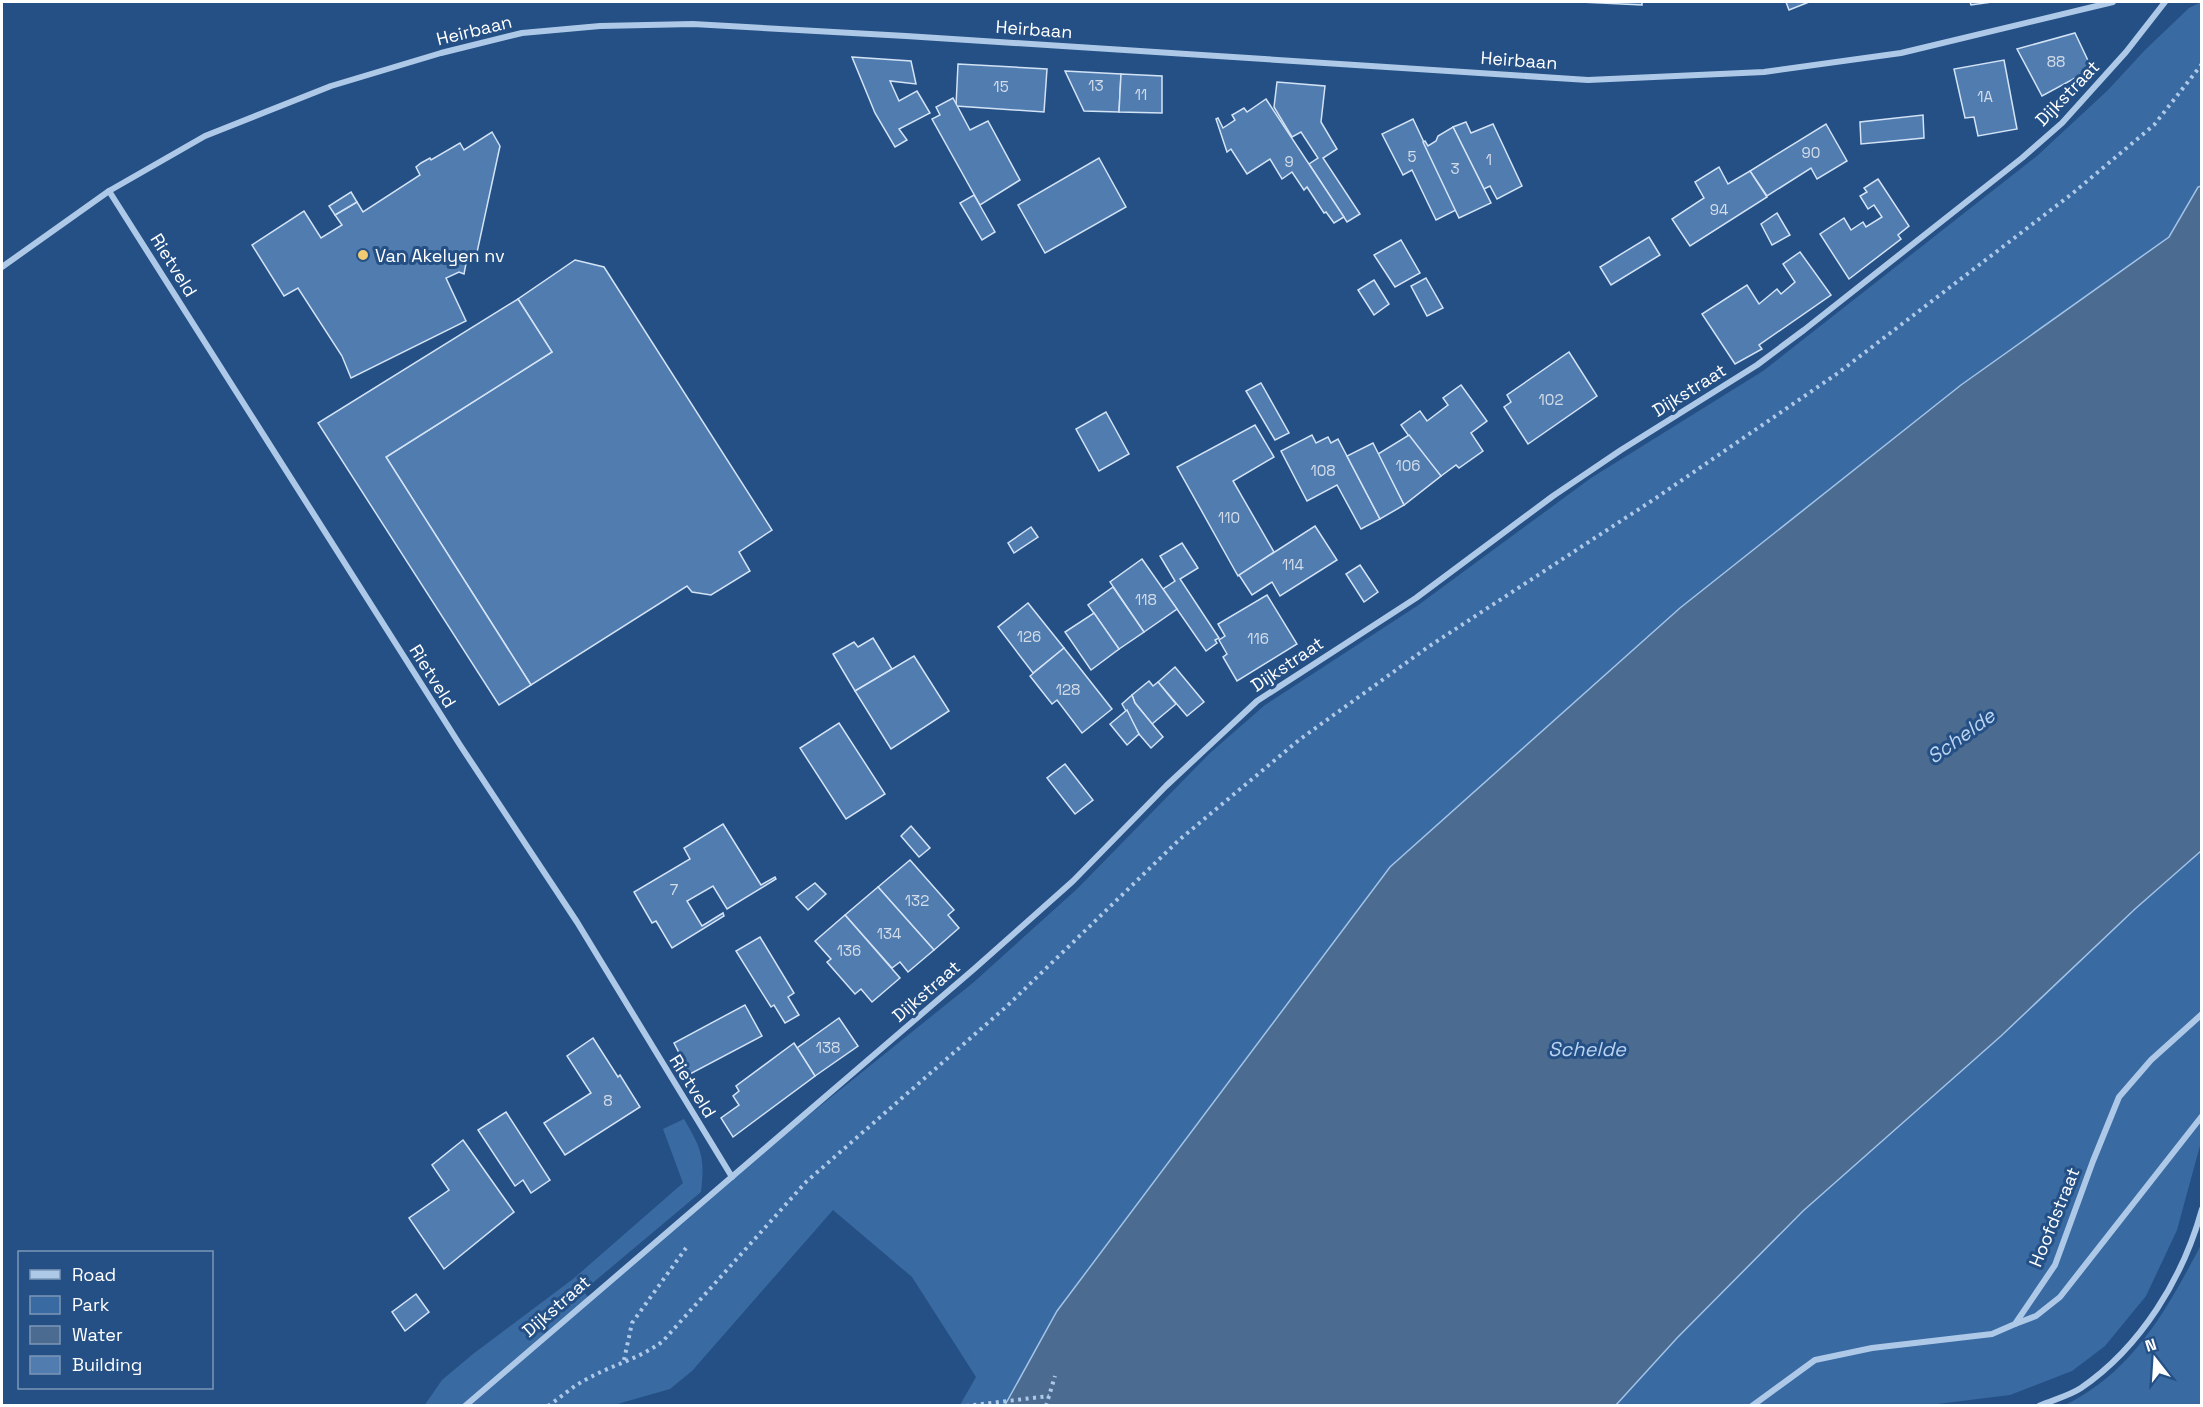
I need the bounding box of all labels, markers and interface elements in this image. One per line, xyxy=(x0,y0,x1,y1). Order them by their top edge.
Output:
street label: Heirbaan xyxy=(434,10,514,50)
street label: Heirbaan xyxy=(995,15,1073,43)
street label: Heirbaan xyxy=(1480,46,1558,74)
house number: 88 xyxy=(2047,52,2065,71)
street label: Dijkstraat xyxy=(2030,55,2104,131)
house number: 13 xyxy=(1088,76,1104,95)
house number: 15 xyxy=(993,77,1009,96)
house number: 11 xyxy=(1135,85,1147,104)
house number: 1A xyxy=(1977,87,1993,106)
house number: 90 xyxy=(1802,143,1820,162)
house number: 5 xyxy=(1408,147,1417,166)
house number: 1 xyxy=(1486,150,1492,169)
house number: 9 xyxy=(1284,152,1294,171)
house number: 3 xyxy=(1450,159,1460,178)
house number: 94 xyxy=(1710,200,1728,219)
street label: Rietveld xyxy=(146,229,202,301)
place label: Van Akelyen nv xyxy=(375,244,505,267)
marker: Van Akelyen nv xyxy=(356,248,370,262)
street label: Dijkstraat xyxy=(1648,358,1730,422)
house number: 102 xyxy=(1539,390,1563,409)
house number: 106 xyxy=(1395,456,1421,475)
house number: 108 xyxy=(1310,461,1336,480)
house number: 110 xyxy=(1218,508,1240,527)
house number: 114 xyxy=(1282,555,1304,574)
house number: 118 xyxy=(1135,590,1157,609)
house number: 126 xyxy=(1017,627,1041,646)
house number: 116 xyxy=(1247,629,1269,648)
street label: Dijkstraat xyxy=(1246,631,1328,697)
street label: Rietveld xyxy=(405,640,461,712)
house number: 128 xyxy=(1056,680,1080,699)
water label: Schelde xyxy=(1922,702,2001,769)
house number: 7 xyxy=(670,880,678,899)
house number: 132 xyxy=(905,891,929,910)
house number: 134 xyxy=(877,924,901,943)
house number: 136 xyxy=(837,941,861,960)
street label: Dijkstraat xyxy=(887,955,965,1027)
water label: Schelde xyxy=(1548,1036,1627,1062)
house number: 138 xyxy=(816,1038,840,1057)
street label: Rietveld xyxy=(665,1050,721,1122)
house number: 8 xyxy=(603,1091,613,1110)
street label: Hoofdstraat xyxy=(2024,1164,2084,1270)
legend xyxy=(18,1251,213,1389)
text: Road xyxy=(72,1263,116,1286)
street label: Dijkstraat xyxy=(517,1270,595,1342)
text: Park xyxy=(72,1293,110,1316)
text: Water xyxy=(72,1323,123,1346)
north arrow xyxy=(2125,1329,2185,1389)
text: N xyxy=(2143,1334,2159,1357)
text: Building xyxy=(72,1353,142,1376)

